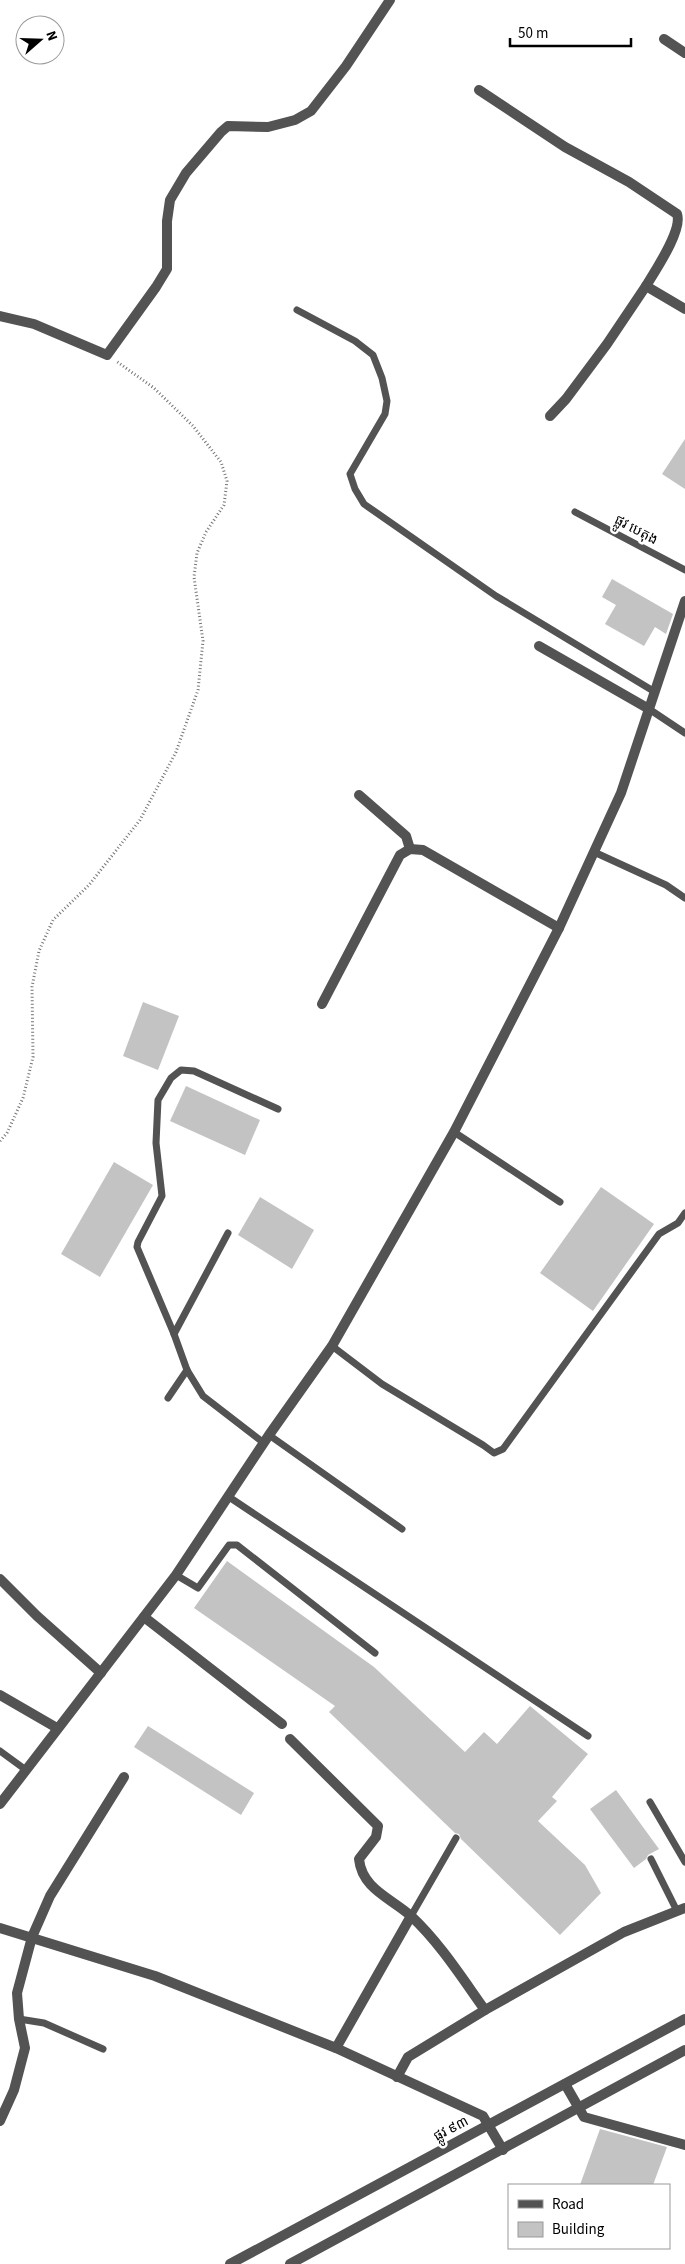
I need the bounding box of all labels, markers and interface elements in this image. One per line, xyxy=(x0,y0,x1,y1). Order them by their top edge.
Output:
north arrow xyxy=(15,15,65,65)
scale bar xyxy=(510,15,631,47)
text: 50 m xyxy=(518,23,548,44)
text: N xyxy=(40,28,62,44)
street label: ផ្លូវ បេតុង xyxy=(610,510,661,551)
street label: ផ្លូវ ៩៣ xyxy=(430,2111,473,2148)
legend xyxy=(508,2184,670,2249)
text: Road xyxy=(552,2194,584,2215)
text: Building xyxy=(552,2219,605,2240)

